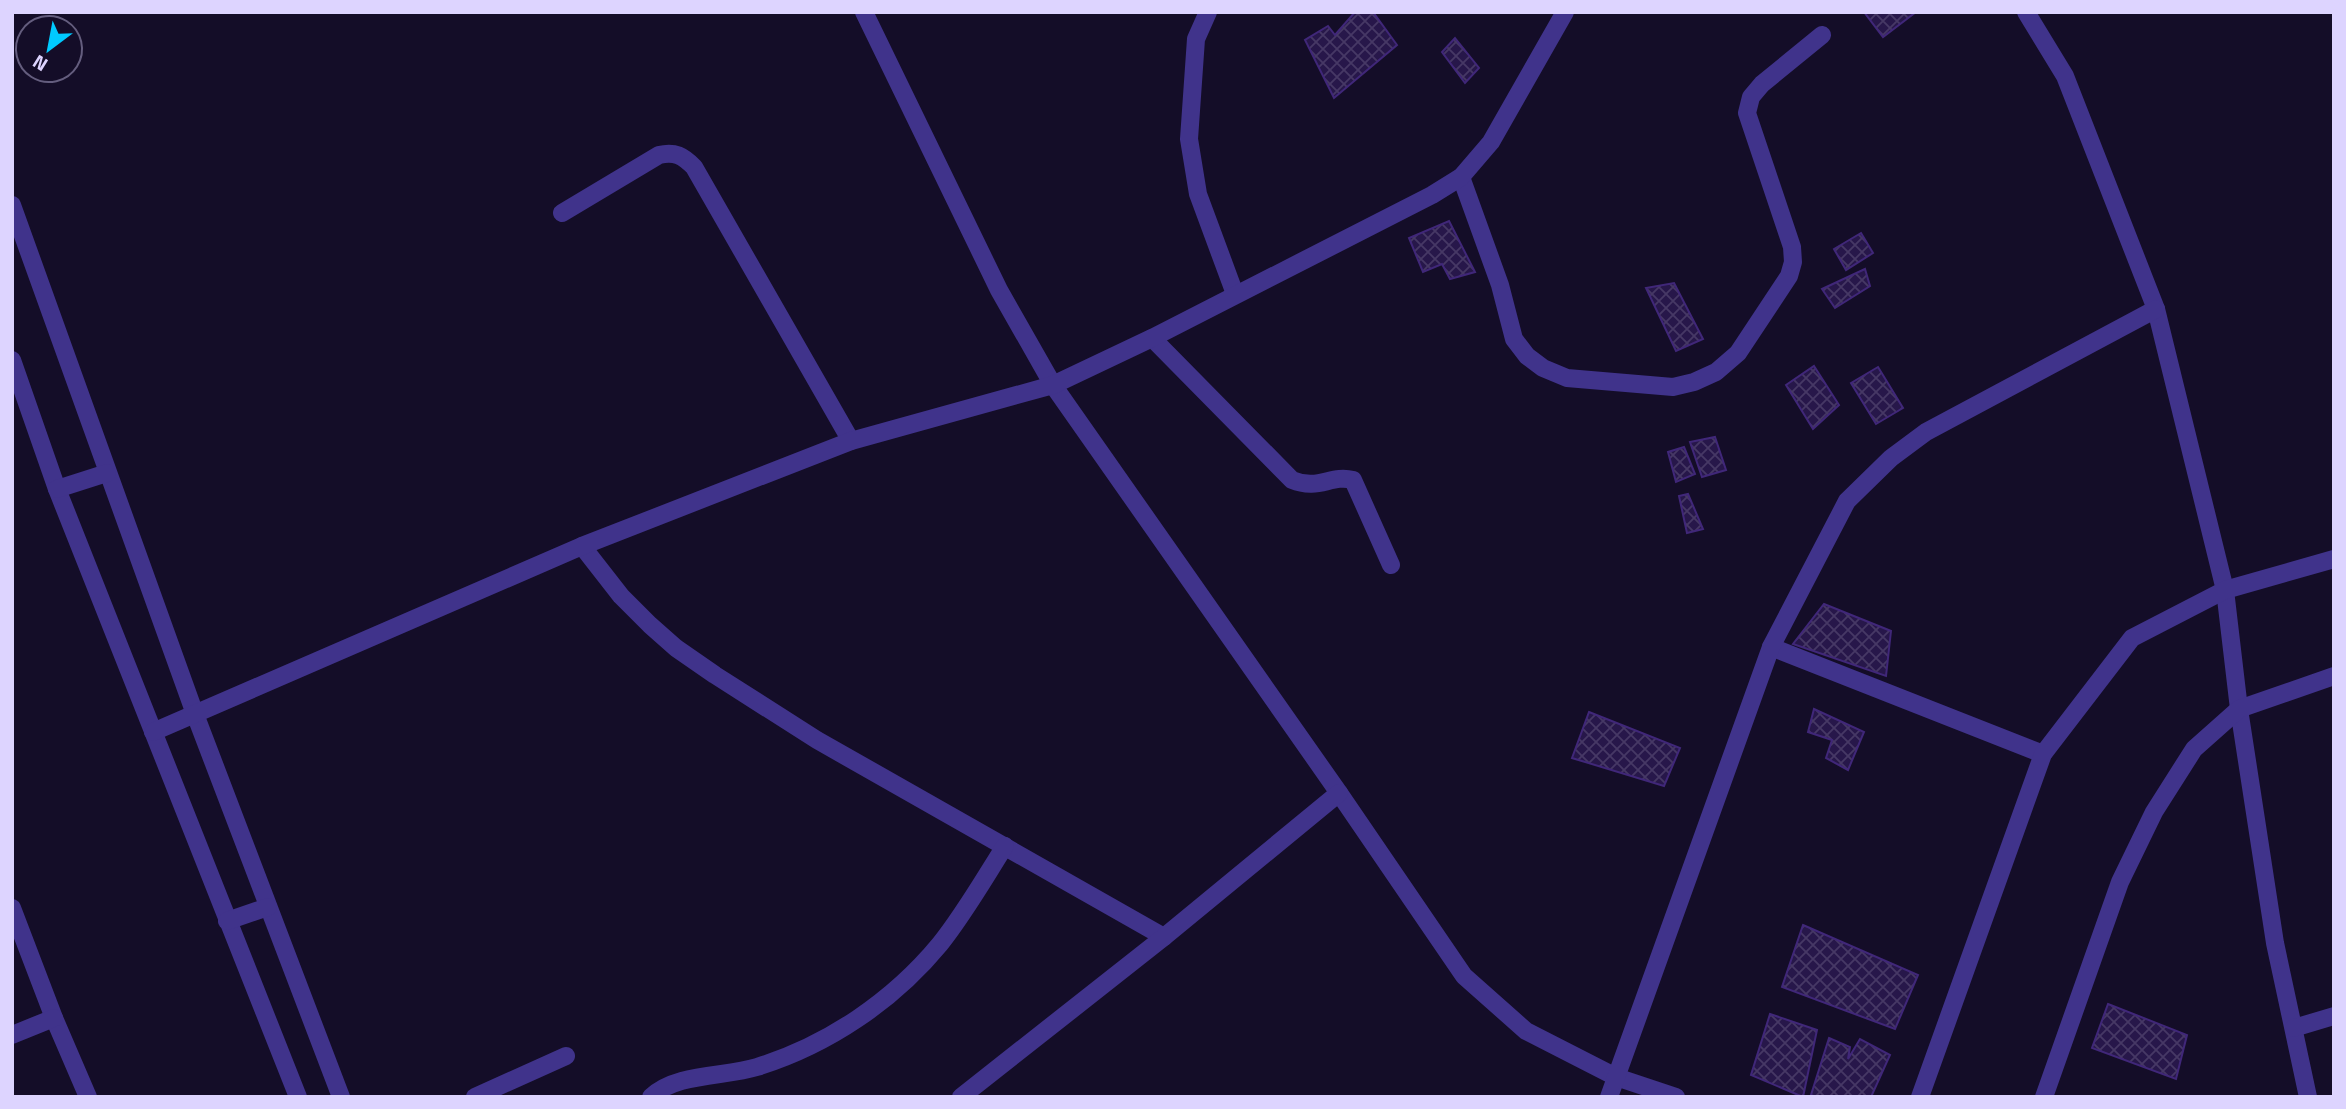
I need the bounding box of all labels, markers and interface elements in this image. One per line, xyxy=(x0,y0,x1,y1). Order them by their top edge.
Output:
north arrow xyxy=(14,14,84,84)
text: N xyxy=(26,48,53,80)

